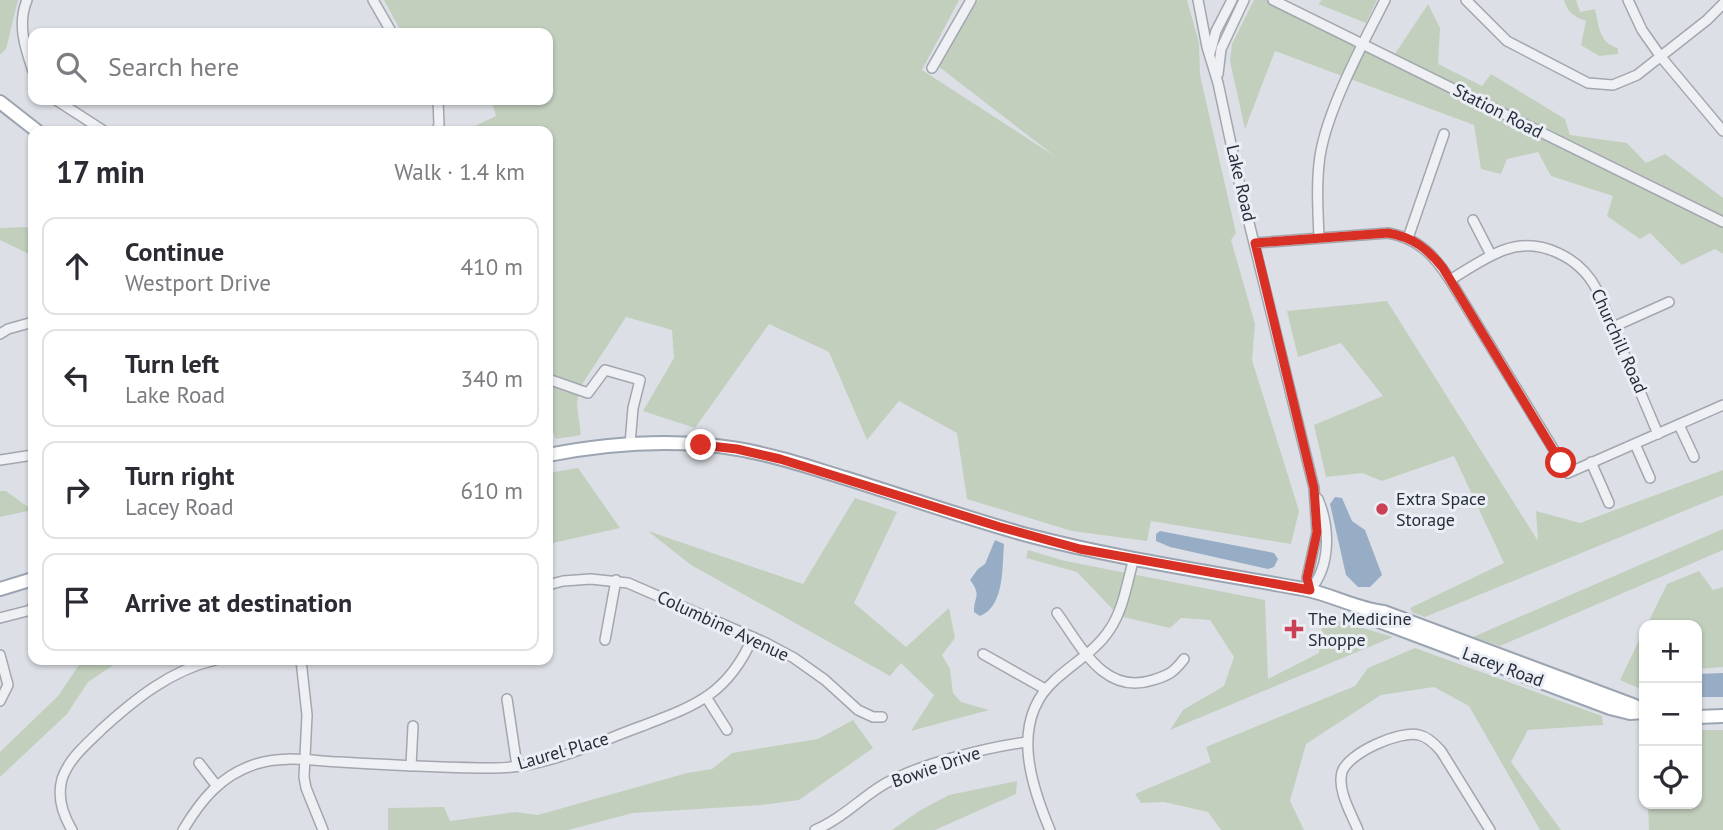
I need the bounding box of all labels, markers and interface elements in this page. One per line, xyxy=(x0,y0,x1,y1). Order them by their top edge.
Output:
search box xyxy=(28,28,553,105)
icon: search xyxy=(52,48,90,86)
text: Search here xyxy=(108,50,239,83)
street label: Station Road xyxy=(1449,78,1547,143)
street label: Lake Road xyxy=(1221,142,1262,224)
text: 17 min xyxy=(56,152,145,191)
text: Walk · 1.4 km xyxy=(394,157,525,186)
text: Continue xyxy=(125,235,224,268)
icon: ahead xyxy=(58,247,96,285)
text: 410 m xyxy=(461,252,523,281)
text: Westport Drive xyxy=(125,268,271,297)
street label: Churchill Road xyxy=(1586,285,1653,397)
text: Turn left xyxy=(125,347,219,380)
icon: left xyxy=(58,359,96,397)
text: 340 m xyxy=(461,364,523,393)
text: Lake Road xyxy=(125,380,225,409)
route end xyxy=(685,429,716,460)
route start xyxy=(1545,447,1576,478)
text: Turn right xyxy=(125,459,234,492)
icon: right xyxy=(58,471,96,509)
text: 610 m xyxy=(461,476,523,505)
place label: Extra Space Storage xyxy=(1396,487,1486,531)
text: Lacey Road xyxy=(125,492,234,521)
marker: Extra Space Storage xyxy=(1374,501,1390,517)
icon: arrive xyxy=(58,583,96,621)
street label: Columbine Avenue xyxy=(654,585,793,666)
text: Arrive at destination xyxy=(125,586,352,619)
place label: The Medicine Shoppe xyxy=(1308,607,1412,651)
map controls xyxy=(1639,620,1702,809)
button: + xyxy=(1639,620,1702,683)
marker: The Medicine Shoppe xyxy=(1286,621,1302,637)
street label: Lacey Road xyxy=(1459,641,1547,692)
button: − xyxy=(1639,683,1702,746)
street label: Laurel Place xyxy=(515,727,611,775)
street label: Bowie Drive xyxy=(888,741,983,792)
button: locate xyxy=(1639,746,1702,809)

